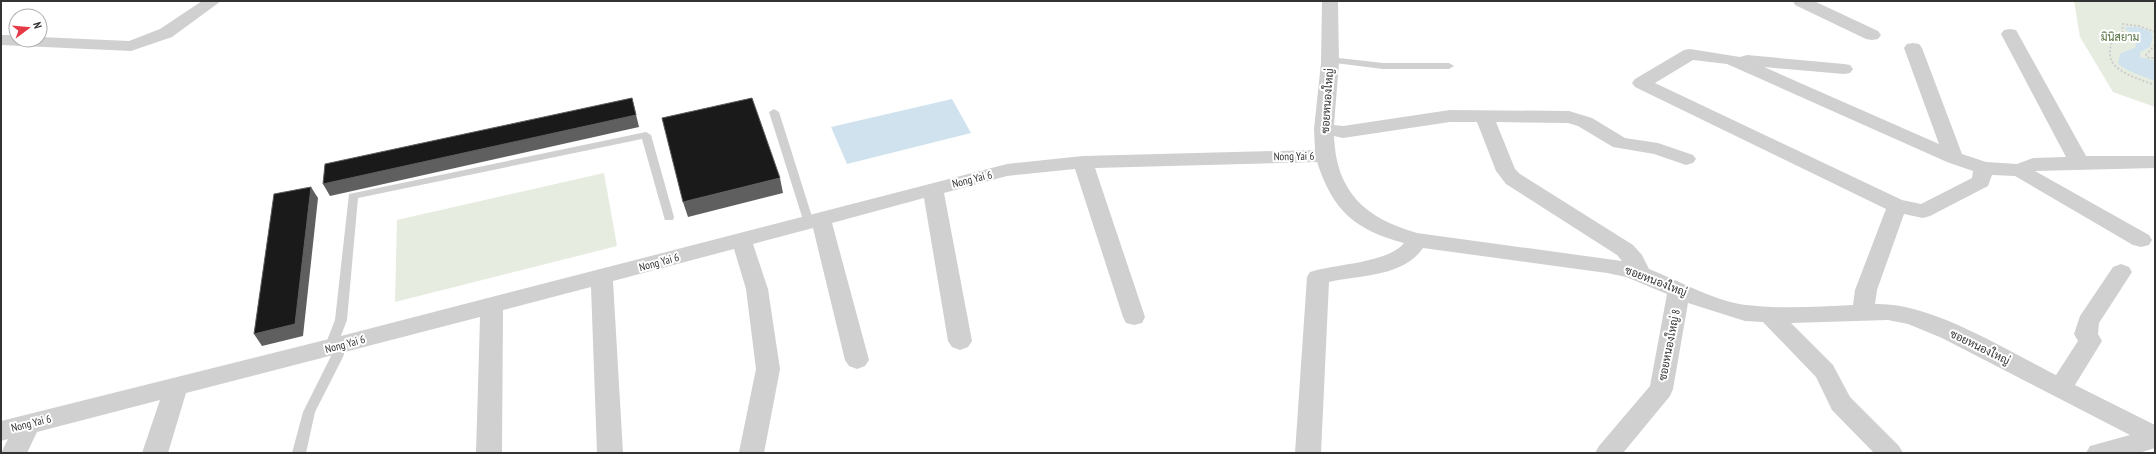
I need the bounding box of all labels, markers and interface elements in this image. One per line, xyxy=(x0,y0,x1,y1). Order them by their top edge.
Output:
north arrow xyxy=(8,8,48,48)
text: N xyxy=(30,20,45,30)
park label: มินิสยาม xyxy=(2101,30,2139,44)
street label: ซอยหนองใหญ่ xyxy=(1317,68,1336,134)
street label: Nong Yai 6 xyxy=(1273,149,1315,163)
street label: Nong Yai 6 xyxy=(951,167,994,191)
street label: Nong Yai 6 xyxy=(637,250,681,274)
street label: ซอยหนองใหญ่ xyxy=(1623,262,1689,299)
street label: ซอยหนองใหญ่ 8 xyxy=(1654,308,1683,382)
street label: ซอยหนองใหญ่ xyxy=(1948,326,2013,368)
street label: Nong Yai 6 xyxy=(323,332,367,356)
street label: Nong Yai 6 xyxy=(10,411,53,435)

